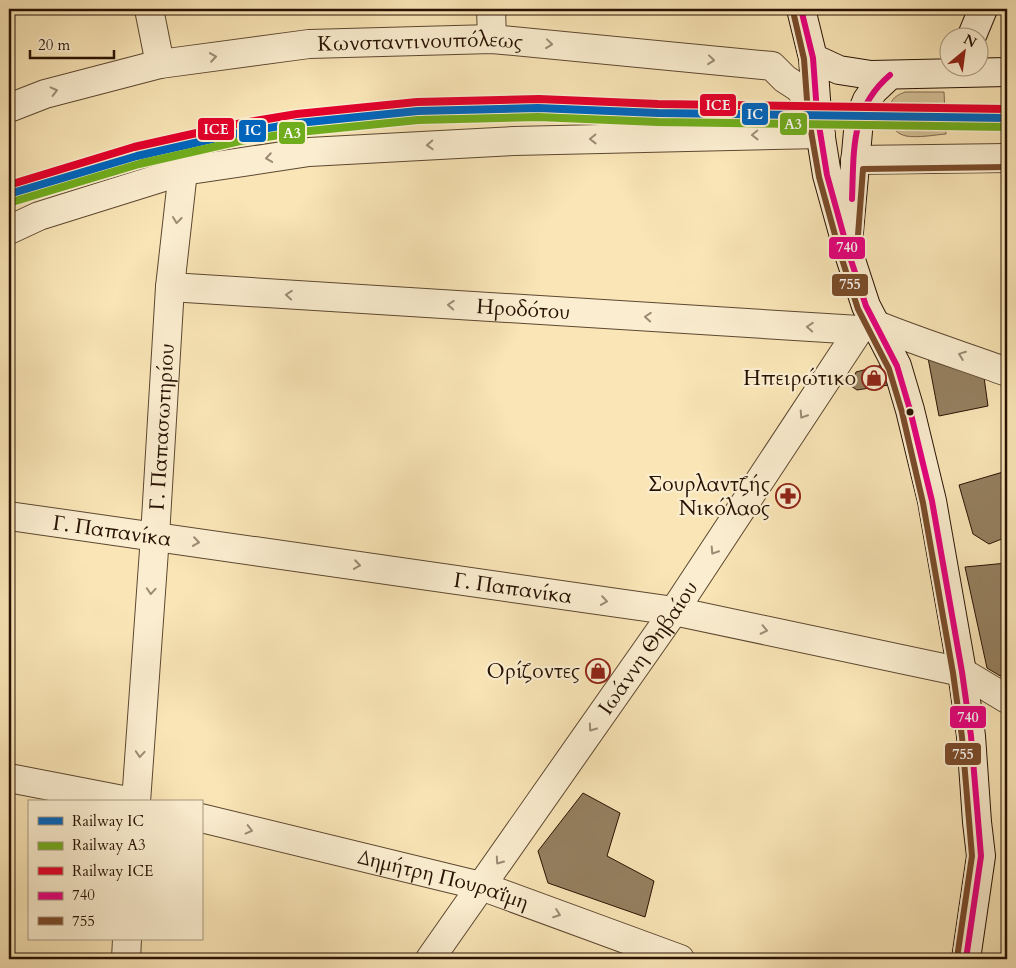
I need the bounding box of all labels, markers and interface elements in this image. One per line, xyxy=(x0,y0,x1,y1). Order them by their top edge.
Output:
street label: Κωνσταντινουπόλεως xyxy=(317,25,524,59)
scale bar xyxy=(30,28,114,60)
north arrow xyxy=(938,28,988,78)
text: N xyxy=(960,30,980,52)
text: 20 m xyxy=(38,35,70,55)
one-way arrow xyxy=(545,38,553,49)
one-way arrow xyxy=(209,52,217,63)
one-way arrow xyxy=(707,54,715,65)
one-way arrow xyxy=(50,86,59,97)
line badge: ICE xyxy=(699,93,737,117)
text: ICE xyxy=(705,96,731,115)
line badge: IC xyxy=(741,102,769,126)
text: IC xyxy=(747,105,763,124)
line badge: A3 xyxy=(779,112,808,136)
text: A3 xyxy=(784,115,802,134)
line badge: ICE xyxy=(197,117,235,141)
line badge: IC xyxy=(238,119,267,143)
text: ICE xyxy=(203,120,229,139)
text: IC xyxy=(245,121,261,140)
line badge: A3 xyxy=(278,121,306,145)
text: A3 xyxy=(283,124,301,143)
one-way arrow xyxy=(751,130,759,141)
one-way arrow xyxy=(589,134,596,144)
one-way arrow xyxy=(426,140,434,151)
one-way arrow xyxy=(264,153,273,163)
one-way arrow xyxy=(172,216,183,224)
line badge: 740 xyxy=(828,236,866,260)
text: 740 xyxy=(836,238,858,257)
line badge: 755 xyxy=(831,273,869,297)
text: 755 xyxy=(839,275,861,294)
one-way arrow xyxy=(285,289,293,300)
street label: Ηροδότου xyxy=(476,292,571,327)
one-way arrow xyxy=(447,299,455,310)
one-way arrow xyxy=(644,312,652,323)
one-way arrow xyxy=(806,322,814,333)
street label: Γ. Παπασωτηρίου xyxy=(143,343,182,511)
one-way arrow xyxy=(958,351,966,361)
place label: Ηπειρώτικο xyxy=(743,364,856,393)
shop icon: Ηπειρώτικο xyxy=(861,365,887,391)
unlabelled marker xyxy=(905,407,915,417)
one-way arrow xyxy=(800,410,810,419)
place label: Σουρλαντζής Νικόλαος xyxy=(648,470,770,523)
pharmacy icon: Σουρλαντζής Νικόλαος xyxy=(775,483,801,509)
street label: Γ. Παπανίκα xyxy=(51,508,173,554)
one-way arrow xyxy=(192,536,200,547)
one-way arrow xyxy=(711,545,720,554)
one-way arrow xyxy=(352,560,361,570)
street label: Γ. Παπανίκα xyxy=(452,566,574,611)
street label: Ιωάννη Θηβαίου xyxy=(592,575,705,721)
one-way arrow xyxy=(146,588,157,596)
one-way arrow xyxy=(600,595,608,606)
one-way arrow xyxy=(759,625,768,635)
place label: Ορίζοντες xyxy=(487,657,580,686)
shop icon: Ορίζοντες xyxy=(585,658,611,684)
line badge: 740 xyxy=(949,705,987,729)
text: 740 xyxy=(957,708,979,727)
one-way arrow xyxy=(589,722,598,732)
line badge: 755 xyxy=(944,742,982,766)
text: 755 xyxy=(952,745,974,764)
one-way arrow xyxy=(134,750,145,758)
legend xyxy=(28,800,202,940)
text: Railway IC xyxy=(72,811,144,831)
one-way arrow xyxy=(244,824,253,835)
text: Railway A3 xyxy=(72,835,146,855)
street label: Δημήτρη Πουραΐμη xyxy=(355,843,533,917)
one-way arrow xyxy=(496,855,505,865)
text: Railway ICE xyxy=(72,861,153,881)
text: 740 xyxy=(72,885,95,905)
one-way arrow xyxy=(552,908,561,918)
text: 755 xyxy=(72,911,95,931)

